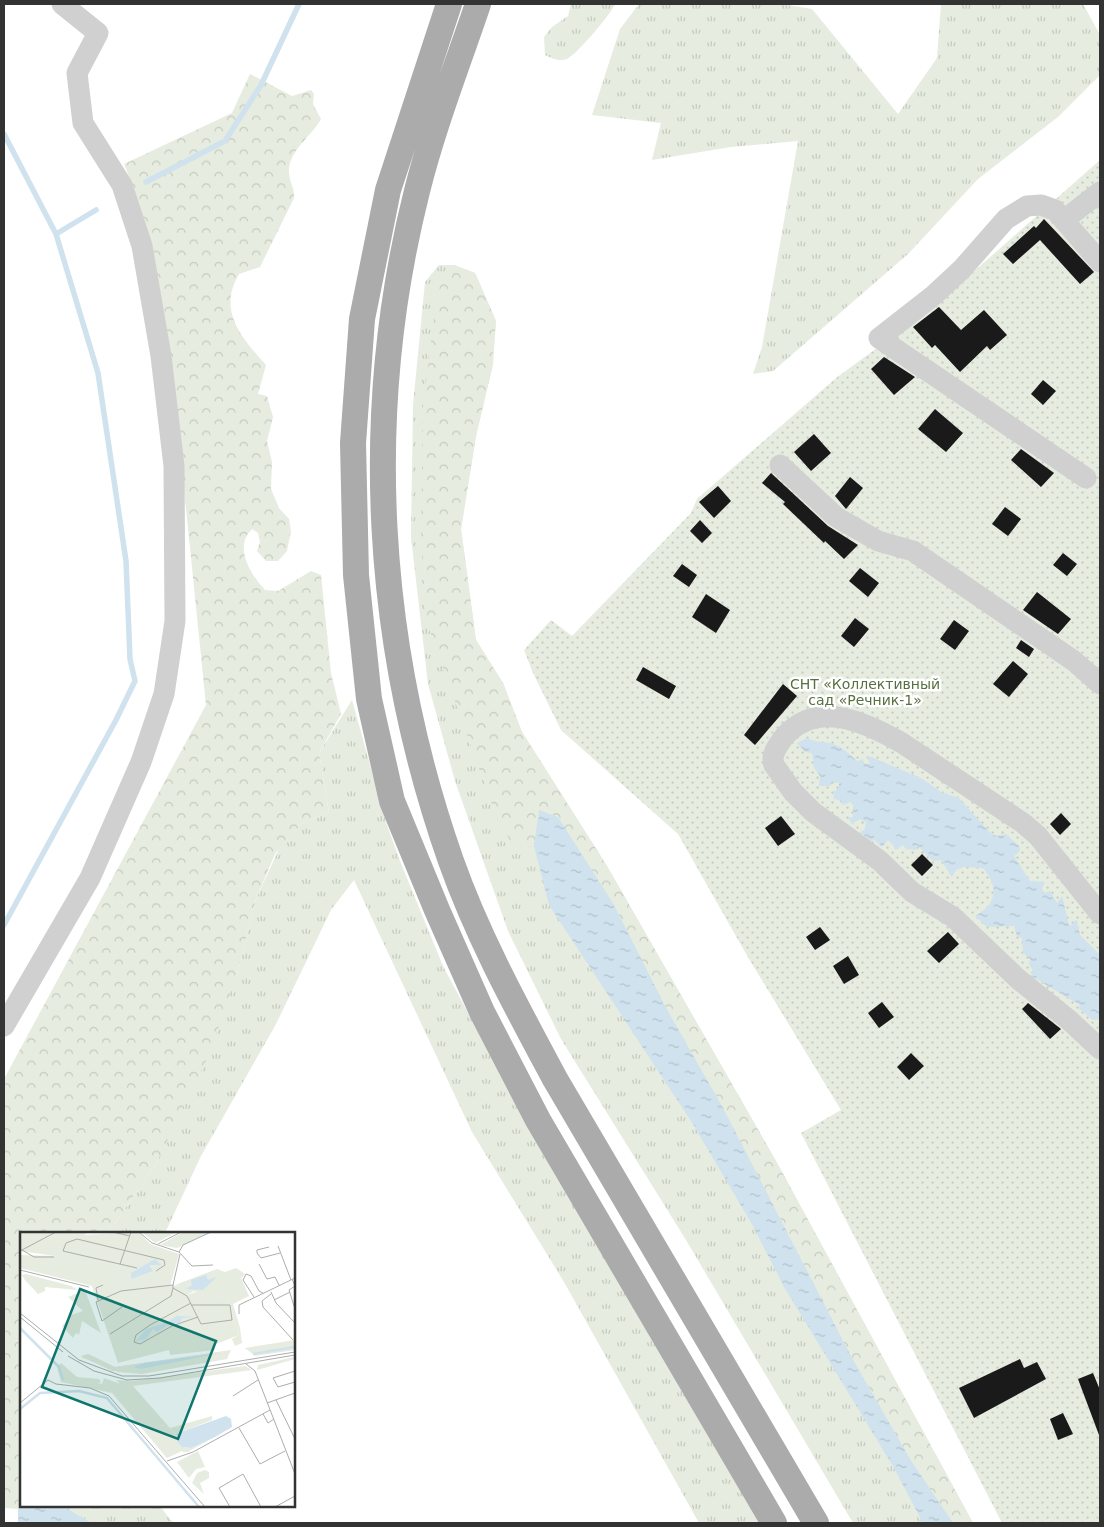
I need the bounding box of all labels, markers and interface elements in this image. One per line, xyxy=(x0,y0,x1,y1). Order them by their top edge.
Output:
park label: СНТ «Коллективный сад «Речник-1» xyxy=(790,676,940,708)
inset map xyxy=(20,1232,295,1507)

